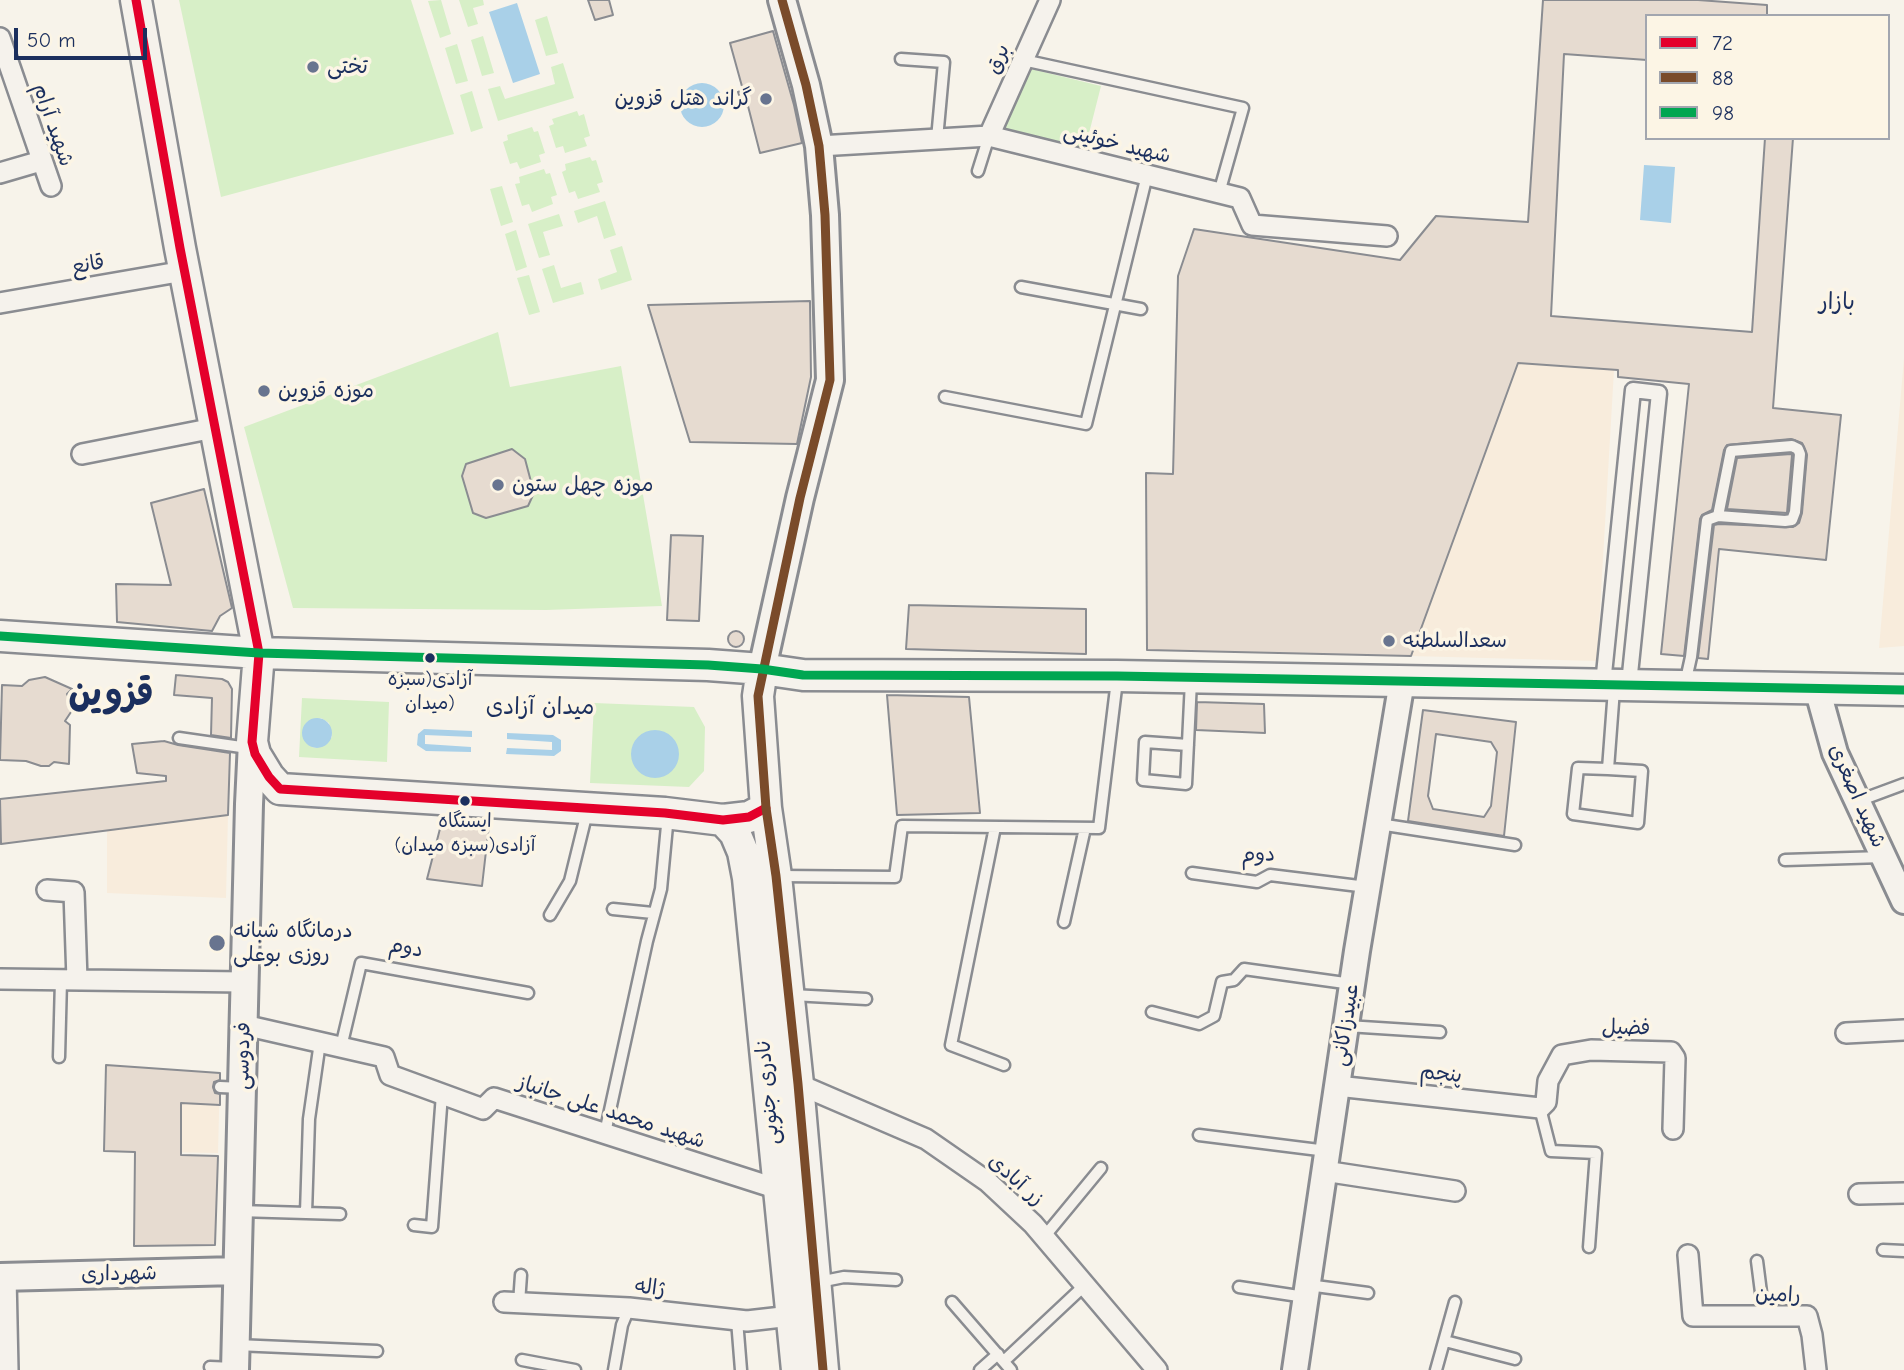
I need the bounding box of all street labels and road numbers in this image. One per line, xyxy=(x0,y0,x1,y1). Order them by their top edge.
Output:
street label: برق xyxy=(980,40,1016,78)
street label: شهید آرام xyxy=(27,80,79,170)
street label: شهید خوئینی xyxy=(1061,119,1173,169)
street label: قانع xyxy=(70,250,106,280)
street label: شهید اصغری xyxy=(1823,740,1891,852)
street label: دوم xyxy=(1241,842,1275,868)
street label: دوم xyxy=(387,933,425,963)
street label: عبیدزاکانی xyxy=(1327,982,1365,1068)
street label: فضیل xyxy=(1601,1015,1651,1041)
street label: فردوسی xyxy=(230,1022,256,1090)
street label: نادری جنوبی xyxy=(751,1038,785,1146)
street label: پنجم xyxy=(1419,1059,1463,1089)
street label: شهید محمد علی جانباز xyxy=(514,1070,708,1154)
street label: زر آبادی xyxy=(983,1149,1049,1211)
street label: شهرداری xyxy=(81,1261,157,1287)
street label: ژاله xyxy=(634,1274,666,1302)
street label: رامین xyxy=(1755,1282,1801,1308)

